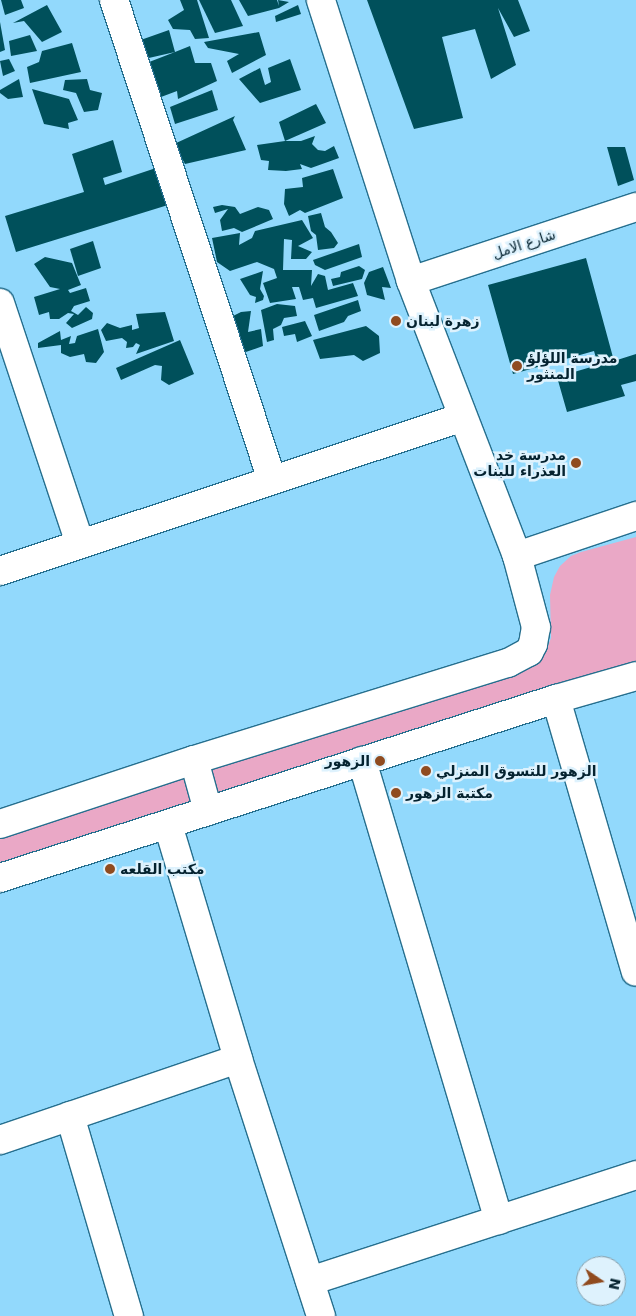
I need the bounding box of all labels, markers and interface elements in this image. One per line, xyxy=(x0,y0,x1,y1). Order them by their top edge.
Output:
street label: شارع الامل xyxy=(490,226,558,262)
place label: زهرة لبنان xyxy=(406,313,480,329)
marker: زهرة لبنان xyxy=(390,315,402,327)
place label: مدرسة اللؤلؤ المنثور xyxy=(527,350,618,382)
marker: مدرسة اللؤلؤ المنثور xyxy=(511,360,523,372)
place label: مدرسة خد العذراء للبنات xyxy=(473,447,566,480)
marker: مدرسة خد العذراء للبنات xyxy=(570,457,582,469)
place label: الزهور xyxy=(325,753,370,769)
marker: الزهور xyxy=(374,755,386,767)
place label: الزهور للتسوق المنزلي xyxy=(436,763,597,779)
marker: الزهور للتسوق المنزلي xyxy=(420,765,432,777)
place label: مكتبة الزهور xyxy=(406,785,493,801)
marker: مكتبة الزهور xyxy=(390,787,402,799)
place label: مكتب القلعه xyxy=(120,861,204,877)
marker: مكتب القلعه xyxy=(104,863,116,875)
north arrow xyxy=(576,1256,626,1306)
text: N xyxy=(606,1277,624,1291)

